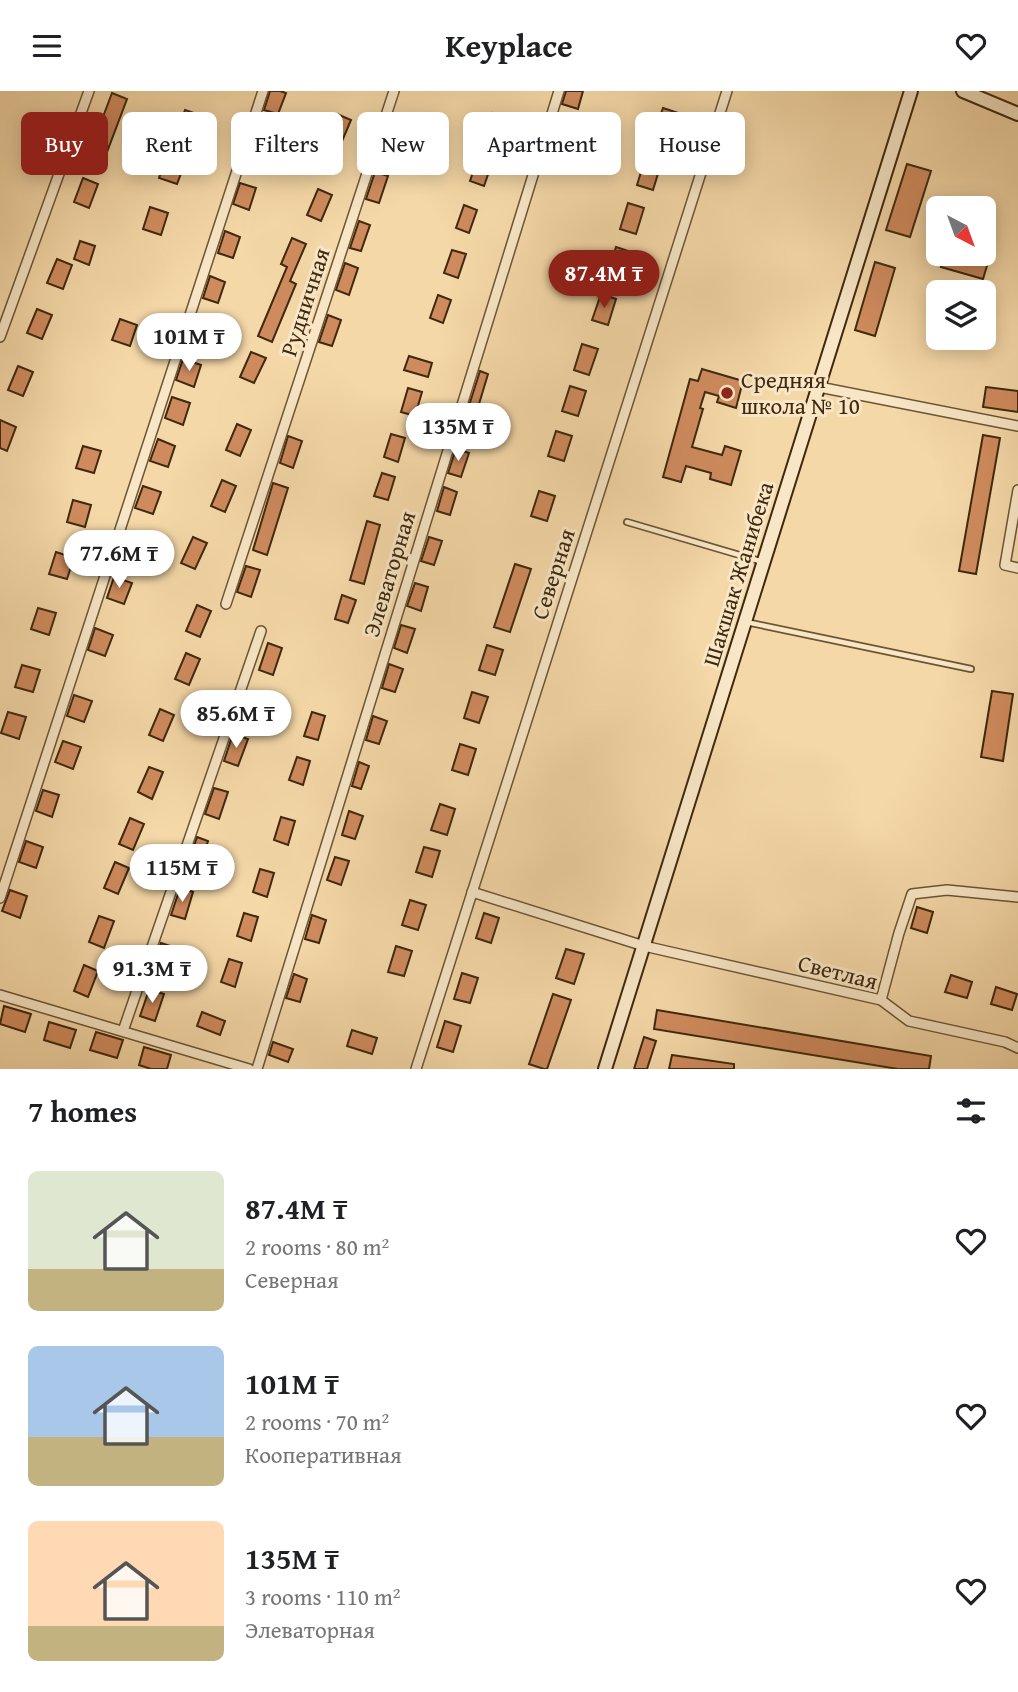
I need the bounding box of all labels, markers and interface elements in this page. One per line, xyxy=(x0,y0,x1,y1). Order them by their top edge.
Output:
text: Keyplace xyxy=(445,22,573,69)
icon: menu xyxy=(28,27,66,65)
icon: heart xyxy=(952,27,990,65)
chip: Buy xyxy=(21,112,108,175)
chip: Rent xyxy=(122,112,217,175)
chip: Filters xyxy=(231,112,343,175)
chip: New xyxy=(357,112,449,175)
chip: Apartment xyxy=(463,112,621,175)
chip: House xyxy=(635,112,745,175)
north arrow xyxy=(926,196,996,266)
map controls xyxy=(926,196,996,350)
street label: Рудничная xyxy=(272,243,338,360)
pin: 87.4M ₸ xyxy=(539,251,669,310)
text: 87.4M ₸ xyxy=(564,256,644,289)
button: layers xyxy=(926,280,996,350)
pin: 101M ₸ xyxy=(132,313,246,373)
text: 101M ₸ xyxy=(153,319,225,352)
place label: Средняя школа № 10 xyxy=(741,363,860,422)
marker: Средняя школа № 10 xyxy=(719,385,735,401)
pin: 135M ₸ xyxy=(401,403,515,463)
text: 135M ₸ xyxy=(422,409,494,442)
street label: Шакшак Жанибека xyxy=(694,477,781,670)
street label: Элеваторная xyxy=(354,507,423,641)
street label: Северная xyxy=(522,524,583,623)
pin: 77.6M ₸ xyxy=(54,531,184,590)
text: 77.6M ₸ xyxy=(79,536,159,569)
pin: 85.6M ₸ xyxy=(171,691,301,750)
text: 85.6M ₸ xyxy=(196,696,276,729)
pin: 115M ₸ xyxy=(125,845,239,904)
text: 115M ₸ xyxy=(146,850,218,883)
pin: 91.3M ₸ xyxy=(87,946,217,1005)
street label: Светлая xyxy=(795,946,882,997)
text: 91.3M ₸ xyxy=(112,951,192,984)
text: 7 homes xyxy=(28,1089,137,1133)
icon: filters xyxy=(952,1092,990,1130)
text: 87.4M ₸ xyxy=(245,1186,348,1230)
icon: home xyxy=(84,1199,168,1283)
icon: heart xyxy=(952,1222,990,1260)
text: 2 rooms · 80 m² xyxy=(245,1230,389,1263)
text: Северная xyxy=(245,1263,339,1296)
text: 101M ₸ xyxy=(245,1361,340,1405)
icon: home xyxy=(84,1374,168,1458)
icon: heart xyxy=(952,1397,990,1435)
text: 2 rooms · 70 m² xyxy=(245,1405,389,1438)
text: Кооперативная xyxy=(245,1438,402,1471)
text: 135M ₸ xyxy=(245,1536,340,1580)
icon: home xyxy=(84,1549,168,1633)
icon: heart xyxy=(952,1572,990,1610)
text: 3 rooms · 110 m² xyxy=(245,1580,400,1613)
text: Элеваторная xyxy=(245,1613,375,1646)

